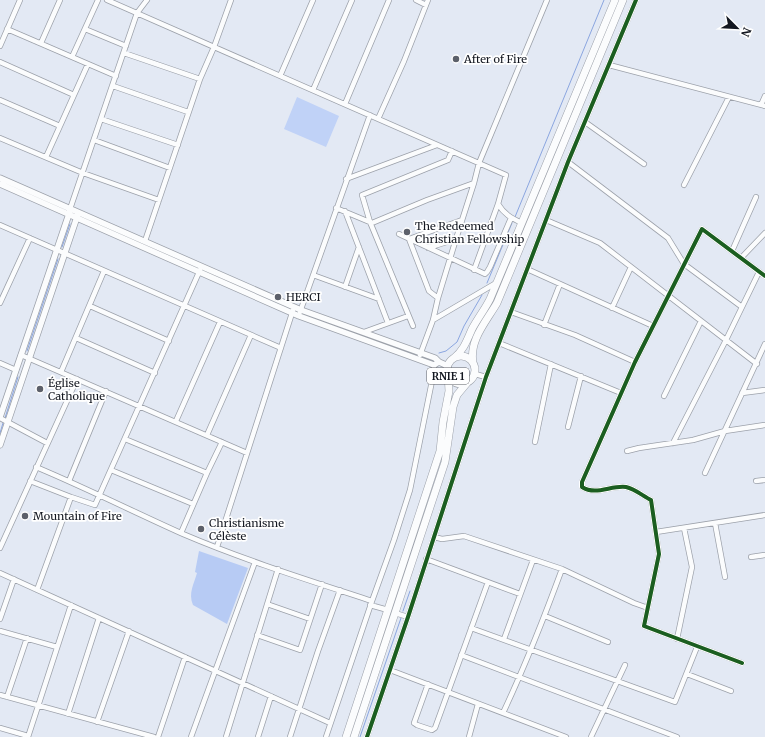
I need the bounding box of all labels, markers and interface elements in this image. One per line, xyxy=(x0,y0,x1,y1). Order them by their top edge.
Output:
north arrow xyxy=(717,8,757,48)
text: N xyxy=(738,25,754,39)
place label: After of Fire xyxy=(463,52,527,66)
marker: After of Fire xyxy=(451,54,461,64)
place label: The Redeemed Christian Fellowship xyxy=(415,219,524,246)
marker: The Redeemed Christian Fellowship xyxy=(402,227,412,237)
place label: HERCI xyxy=(286,290,321,304)
marker: HERCI xyxy=(273,292,283,302)
road number: RNIE 1 xyxy=(427,368,469,384)
place label: Église Catholique xyxy=(48,376,105,403)
marker: Église Catholique xyxy=(35,384,45,394)
place label: Mountain of Fire xyxy=(33,509,122,523)
marker: Mountain of Fire xyxy=(20,511,30,521)
place label: Christianisme Célèste xyxy=(209,516,284,543)
marker: Christianisme Célèste xyxy=(196,524,206,534)

